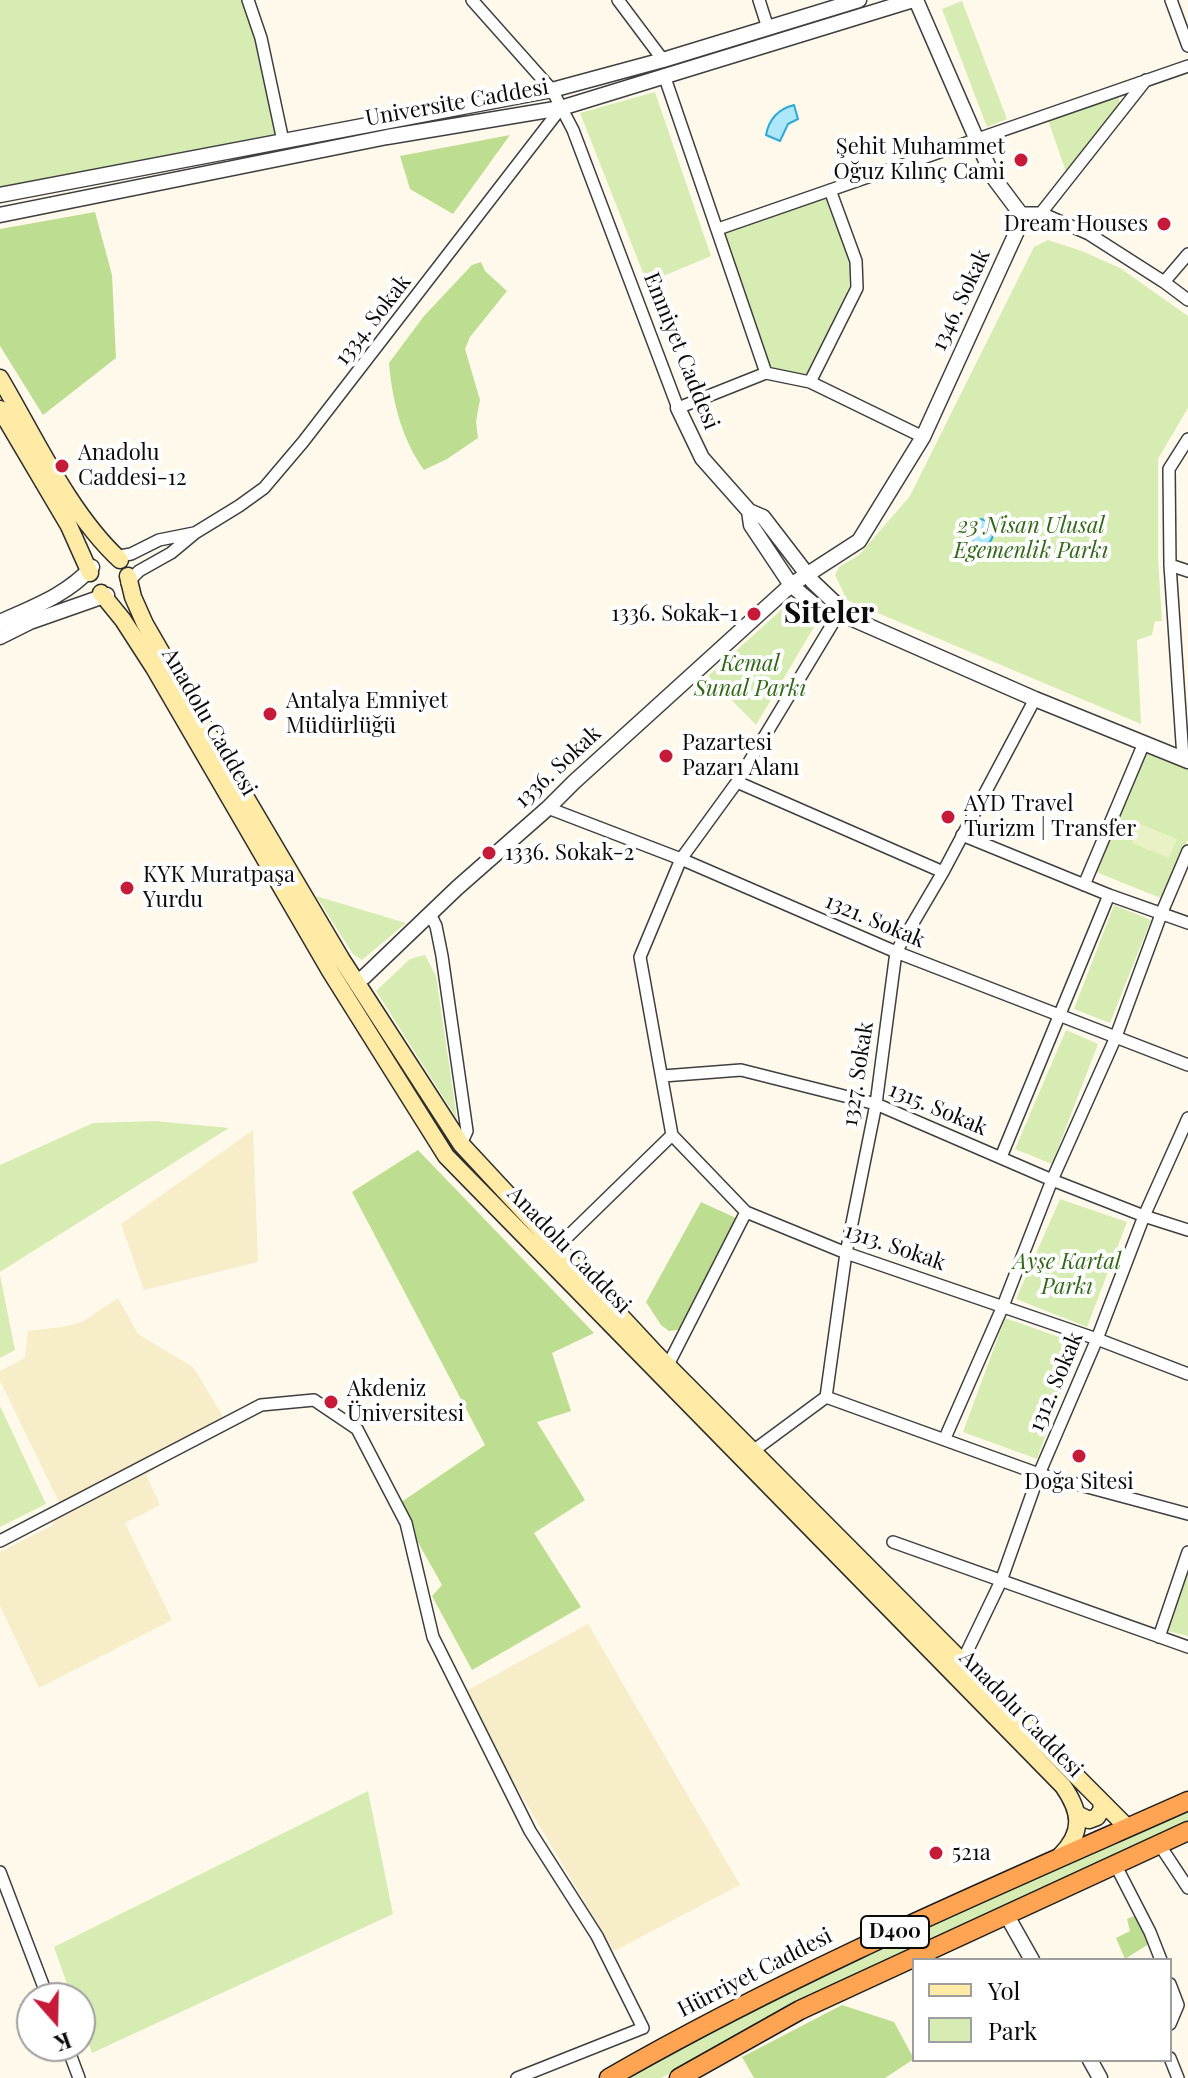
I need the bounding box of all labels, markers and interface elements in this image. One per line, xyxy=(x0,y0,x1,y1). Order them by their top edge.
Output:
street label: Universite Caddesi xyxy=(363,74,551,132)
place label: Şehit Muhammet Oğuz Kılınç Cami xyxy=(834,134,1005,186)
marker: Şehit Muhammet Oğuz Kılınç Cami xyxy=(1012,151,1030,169)
place label: Dream Houses xyxy=(1004,211,1148,237)
marker: Dream Houses xyxy=(1155,215,1173,233)
street label: 1346. Sokak xyxy=(926,245,996,355)
street label: 1334. Sokak xyxy=(329,269,417,371)
street label: Emniyet Caddesi xyxy=(638,269,724,433)
place label: Anadolu Caddesi-12 xyxy=(78,440,186,492)
marker: Anadolu Caddesi-12 xyxy=(53,457,71,475)
park label: 23 Nisan Ulusal Egemenlik Parkı xyxy=(954,513,1108,564)
district label: Siteler xyxy=(784,596,874,632)
place label: 1336. Sokak-1 xyxy=(611,601,738,627)
marker: 1336. Sokak-1 xyxy=(745,605,763,623)
street label: Anadolu Caddesi xyxy=(156,643,262,801)
park label: Kemal Sunal Parkı xyxy=(694,651,806,702)
place label: Antalya Emniyet Müdürlüğü xyxy=(286,688,448,740)
marker: Antalya Emniyet Müdürlüğü xyxy=(261,705,279,723)
street label: 1336. Sokak xyxy=(509,720,607,814)
place label: Pazartesi Pazarı Alanı xyxy=(682,730,800,782)
marker: Pazartesi Pazarı Alanı xyxy=(657,747,675,765)
place label: AYD Travel Turizm | Transfer xyxy=(964,791,1136,842)
marker: AYD Travel Turizm | Transfer xyxy=(939,808,957,826)
place label: 1336. Sokak-2 xyxy=(505,840,634,866)
marker: 1336. Sokak-2 xyxy=(480,844,498,862)
place label: KYK Muratpaşa Yurdu xyxy=(143,862,295,914)
marker: KYK Muratpaşa Yurdu xyxy=(118,879,136,897)
street label: 1321. Sokak xyxy=(821,888,929,954)
street label: 1327. Sokak xyxy=(837,1020,879,1128)
street label: 1315. Sokak xyxy=(885,1076,991,1142)
street label: Anadolu Caddesi xyxy=(502,1181,636,1319)
street label: 1313. Sokak xyxy=(841,1217,949,1277)
park label: Ayşe Kartal Parkı xyxy=(1013,1249,1121,1300)
street label: 1312. Sokak xyxy=(1023,1328,1089,1436)
place label: Akdeniz Üniversitesi xyxy=(347,1376,464,1428)
marker: Akdeniz Üniversitesi xyxy=(322,1393,340,1411)
marker: Doğa Sitesi xyxy=(1070,1447,1088,1465)
place label: Doğa Sitesi xyxy=(1024,1469,1134,1495)
street label: Anadolu Caddesi xyxy=(954,1645,1088,1783)
place label: 521a xyxy=(952,1840,991,1866)
marker: 521a xyxy=(927,1844,945,1862)
road number: D400 xyxy=(861,1916,929,1948)
street label: Hürriyet Caddesi xyxy=(673,1923,837,2023)
legend xyxy=(912,1958,1172,2062)
text: Yol xyxy=(988,1974,1020,2006)
north arrow xyxy=(16,1982,96,2062)
text: Park xyxy=(988,2014,1037,2046)
text: K xyxy=(51,2026,76,2059)

